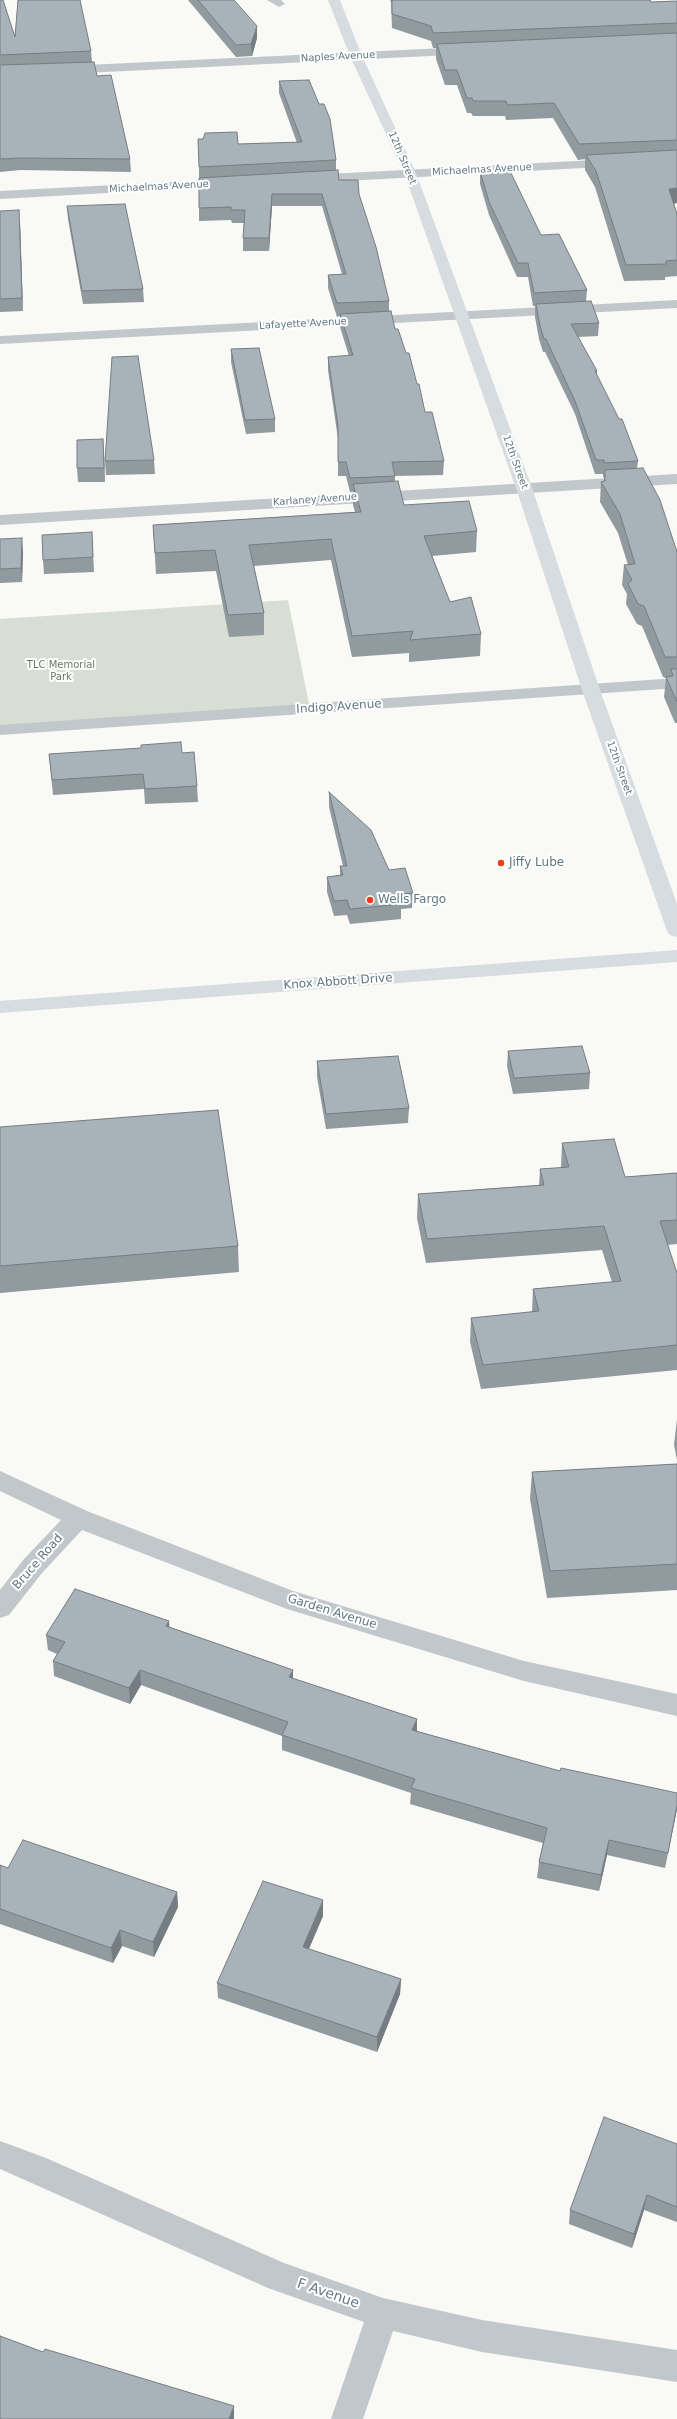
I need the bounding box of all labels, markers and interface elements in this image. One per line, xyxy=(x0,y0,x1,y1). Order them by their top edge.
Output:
street label: Naples Avenue xyxy=(301,49,375,65)
street label: 12th Street xyxy=(385,130,419,186)
street label: Michaelmas Avenue xyxy=(432,161,532,179)
street label: Michaelmas Avenue xyxy=(109,178,209,196)
street label: Lafayette Avenue xyxy=(259,316,347,332)
street label: 12th Street xyxy=(500,433,530,491)
street label: Karlaney Avenue xyxy=(273,491,357,509)
park label: TLC Memorial Park xyxy=(27,659,95,682)
street label: Indigo Avenue xyxy=(296,697,382,717)
street label: 12th Street xyxy=(604,739,634,797)
place label: Jiffy Lube xyxy=(509,856,564,870)
marker: Jiffy Lube xyxy=(496,858,506,868)
place label: Wells Fargo xyxy=(378,893,446,907)
marker: Wells Fargo xyxy=(365,895,375,905)
street label: Knox Abbott Drive xyxy=(283,971,393,993)
street label: Bruce Road xyxy=(10,1531,66,1593)
street label: Garden Avenue xyxy=(286,1592,378,1632)
street label: F Avenue xyxy=(295,2276,361,2312)

